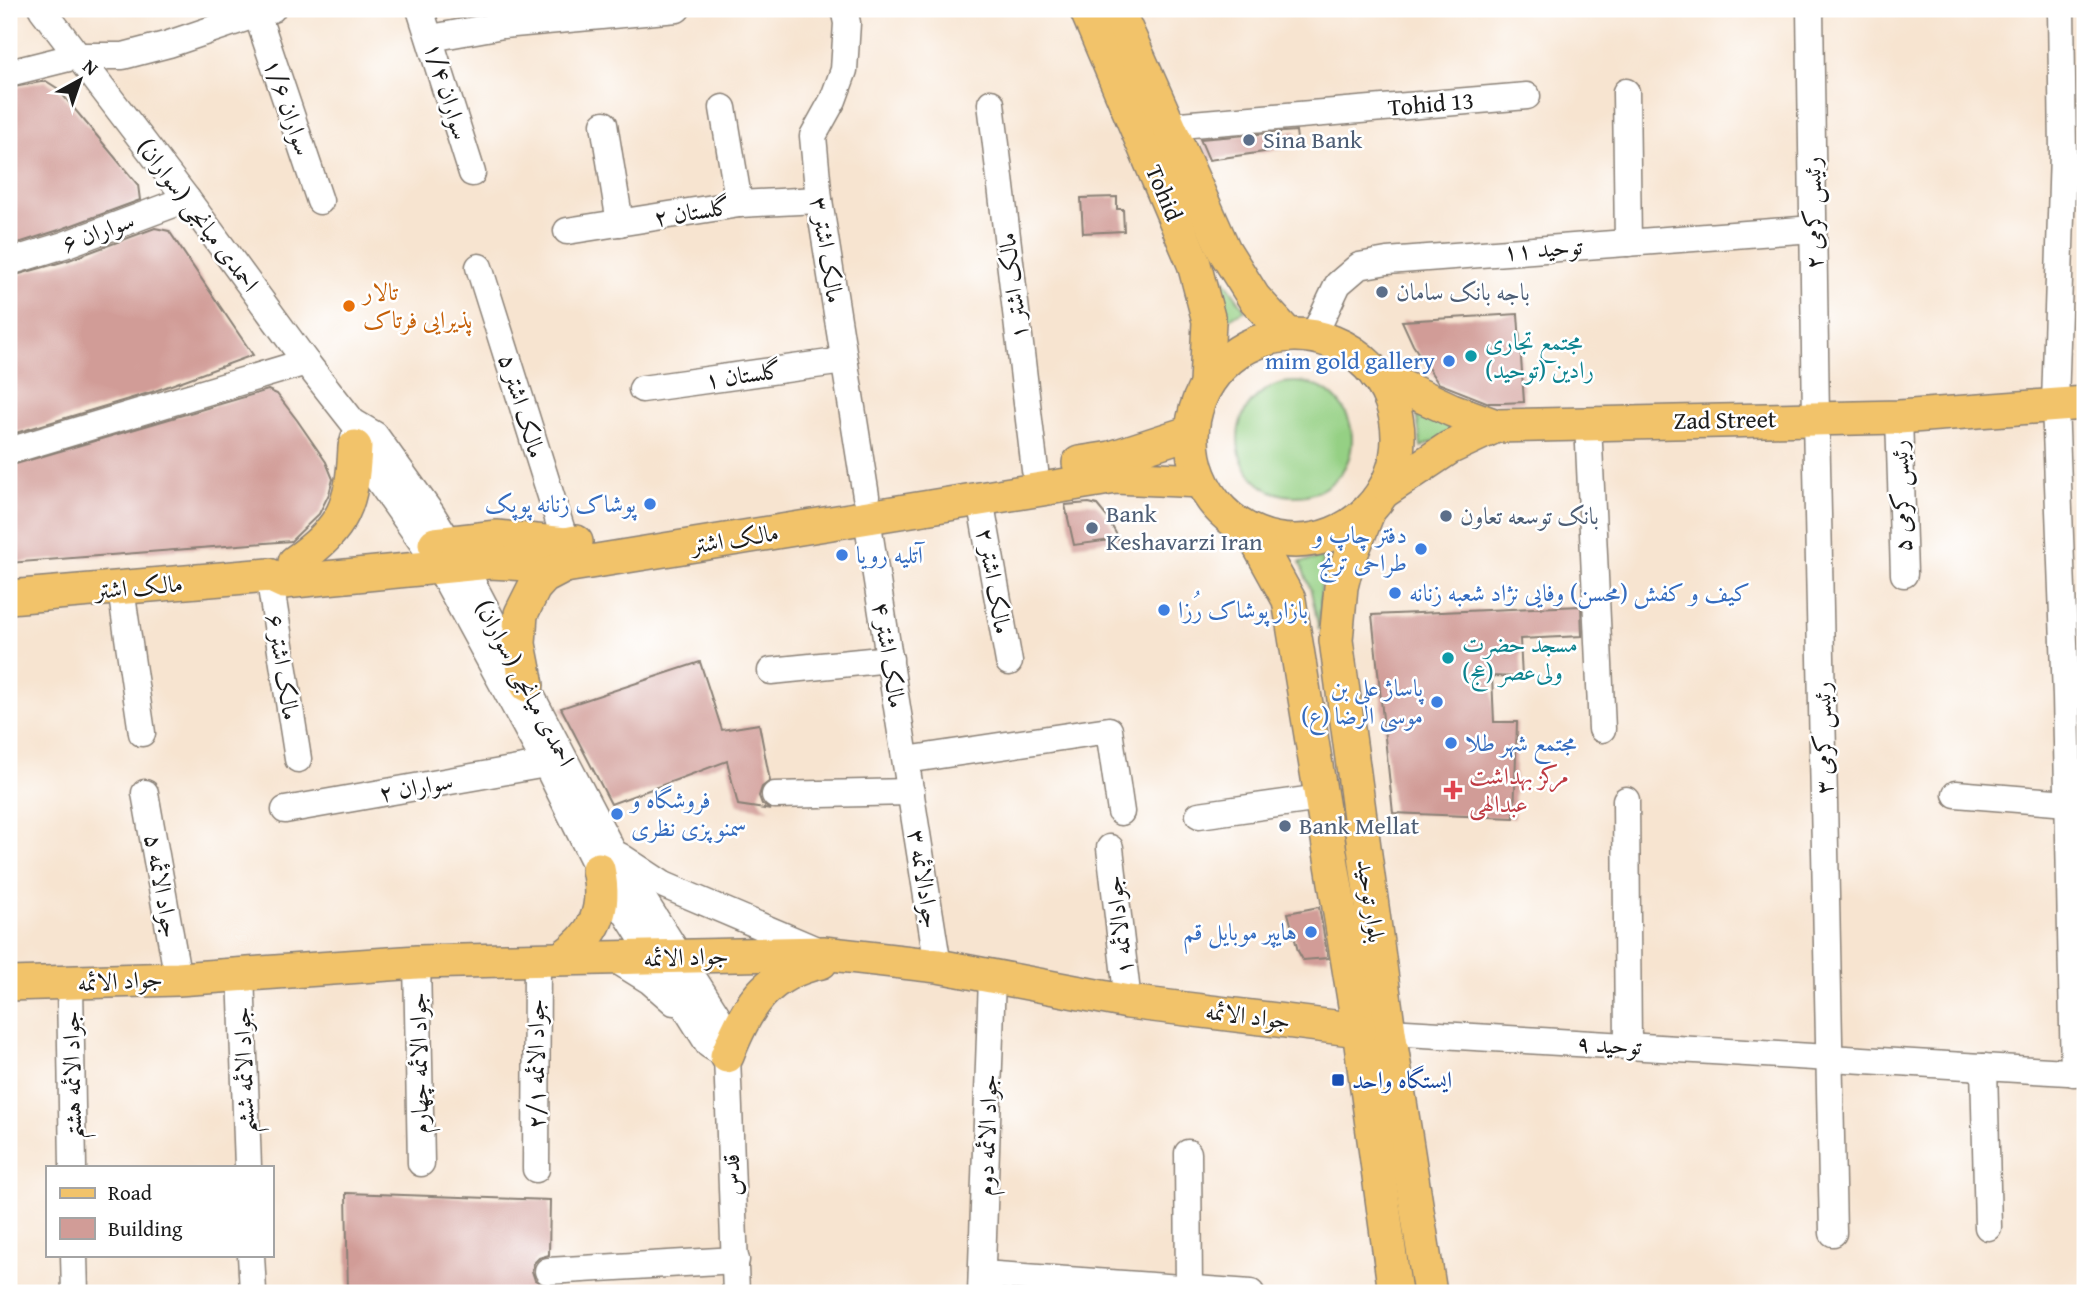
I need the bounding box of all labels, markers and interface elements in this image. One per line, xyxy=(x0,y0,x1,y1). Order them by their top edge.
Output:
street label: سواران ۱/۴ xyxy=(416,38,479,144)
north arrow xyxy=(46,46,116,116)
text: N xyxy=(77,52,105,82)
street label: سواران ۱/۶ xyxy=(256,54,321,160)
street label: Tohid 13 xyxy=(1387,82,1475,125)
place label: Sina Bank xyxy=(1263,122,1363,157)
street label: احمدی میانجی (سواران) xyxy=(129,131,268,299)
marker: Sina Bank xyxy=(1241,132,1257,148)
street label: رئیس کرمی ۲ xyxy=(1794,156,1831,270)
street label: Tohid xyxy=(1137,159,1192,226)
street label: گلستان ۲ xyxy=(651,188,733,235)
street label: مالک اشتر ۳ xyxy=(802,194,853,306)
street label: سواران ۶ xyxy=(57,202,139,261)
street label: توحید ۱۱ xyxy=(1502,228,1584,269)
street label: مالک اشتر ۱ xyxy=(989,231,1036,341)
place label: تالار پذیرایی فرتاک xyxy=(361,274,472,337)
place label: باجه بانک سامان xyxy=(1396,274,1530,309)
marker: باجه بانک سامان xyxy=(1374,284,1390,300)
marker: تالار پذیرایی فرتاک xyxy=(341,298,357,314)
place label: مجتمع تجاری رادین (توحید) xyxy=(1485,324,1594,387)
place label: mim gold gallery xyxy=(1265,343,1435,378)
marker: مجتمع تجاری رادین (توحید) xyxy=(1463,348,1479,364)
street label: مالک اشتر ۵ xyxy=(490,349,555,462)
street label: گلستان ۱ xyxy=(703,352,783,397)
marker: mim gold gallery xyxy=(1441,353,1457,369)
street label: Zad Street xyxy=(1673,401,1777,438)
street label: رئیس کرمی ۵ xyxy=(1881,439,1920,553)
place label: پوشاک زنانه پوپک xyxy=(485,486,637,521)
marker: پوشاک زنانه پوپک xyxy=(642,496,658,512)
place label: Bank Keshavarzi Iran xyxy=(1106,496,1263,559)
place label: بانک توسعه تعاون xyxy=(1460,498,1599,533)
marker: بانک توسعه تعاون xyxy=(1438,508,1454,524)
street label: مالک اشتر xyxy=(686,514,781,563)
place label: دفتر چاپ و طراحی ترنج xyxy=(1311,517,1407,583)
marker: Bank Keshavarzi Iran xyxy=(1084,520,1100,536)
street label: مالک اشتر ۲ xyxy=(968,525,1021,637)
place label: آتلیه رویا xyxy=(856,537,926,572)
marker: دفتر چاپ و طراحی ترنج xyxy=(1413,541,1429,557)
marker: آتلیه رویا xyxy=(834,547,850,563)
street label: مالک اشتر xyxy=(91,565,184,608)
place label: کیف و کفش (محسن) وفایی نژاد شعبه زنانه xyxy=(1409,575,1750,610)
marker: کیف و کفش (محسن) وفایی نژاد شعبه زنانه xyxy=(1387,585,1403,601)
place label: بازار پوشاک رُزا xyxy=(1178,590,1308,627)
street label: احمدی میانجی (سواران) xyxy=(467,593,584,772)
street label: مالک اشتر ۴ xyxy=(864,599,915,711)
marker: بازار پوشاک رُزا xyxy=(1156,602,1172,618)
street label: مالک اشتر ۶ xyxy=(258,611,309,723)
place label: مسجد حضرت ولی‌عصر (عج) xyxy=(1462,626,1578,692)
marker: مسجد حضرت ولی‌عصر (عج) xyxy=(1440,650,1456,666)
place label: پاساژ علی بن موسی الرضا (ع) xyxy=(1301,670,1424,736)
street label: رئیس کرمی ۳ xyxy=(1804,681,1841,795)
marker: پاساژ علی بن موسی الرضا (ع) xyxy=(1429,694,1445,710)
place label: مجتمع شهر طلا xyxy=(1465,725,1577,765)
marker: مجتمع شهر طلا xyxy=(1443,735,1459,751)
place label: مرکز بهداشت عبدالهی xyxy=(1469,758,1569,821)
street label: سواران ۲ xyxy=(376,763,456,810)
marker: مرکز بهداشت عبدالهی xyxy=(1443,780,1463,800)
place label: فروشگاه و سمنو پزی نظری xyxy=(628,782,747,845)
marker: فروشگاه و سمنو پزی نظری xyxy=(609,806,625,822)
place label: Bank Mellat xyxy=(1299,808,1420,843)
marker: Bank Mellat xyxy=(1277,818,1293,834)
street label: جوادالائمه ۳ xyxy=(899,827,950,931)
street label: جواد الائمه ۵ xyxy=(136,831,189,941)
street label: بلوار توحید xyxy=(1348,857,1395,945)
street label: جوادالائمه ۱ xyxy=(1095,874,1142,977)
place label: هایپر موبایل قم xyxy=(1183,914,1297,954)
marker: هایپر موبایل قم xyxy=(1303,924,1319,940)
street label: جواد الائمه xyxy=(643,938,729,975)
street label: جواد الائمه xyxy=(76,961,164,1000)
street label: جواد الائمه چهارم xyxy=(400,992,441,1134)
street label: جواد الائمه xyxy=(1203,993,1293,1038)
street label: جواد الائمه ۲/۱ xyxy=(518,999,553,1129)
street label: جواد الائمه ششم xyxy=(224,1006,270,1134)
street label: جواد الائمه هشتم xyxy=(53,1010,97,1140)
street label: توحید ۹ xyxy=(1576,1025,1643,1064)
place label: ایستگاه واحد xyxy=(1352,1062,1452,1097)
marker: ایستگاه واحد xyxy=(1330,1072,1346,1088)
street label: جواد الائمه دوم xyxy=(967,1073,1010,1197)
street label: قدس xyxy=(713,1153,750,1197)
legend xyxy=(46,1166,273,1256)
text: Road xyxy=(108,1177,153,1208)
text: Building xyxy=(108,1213,183,1244)

